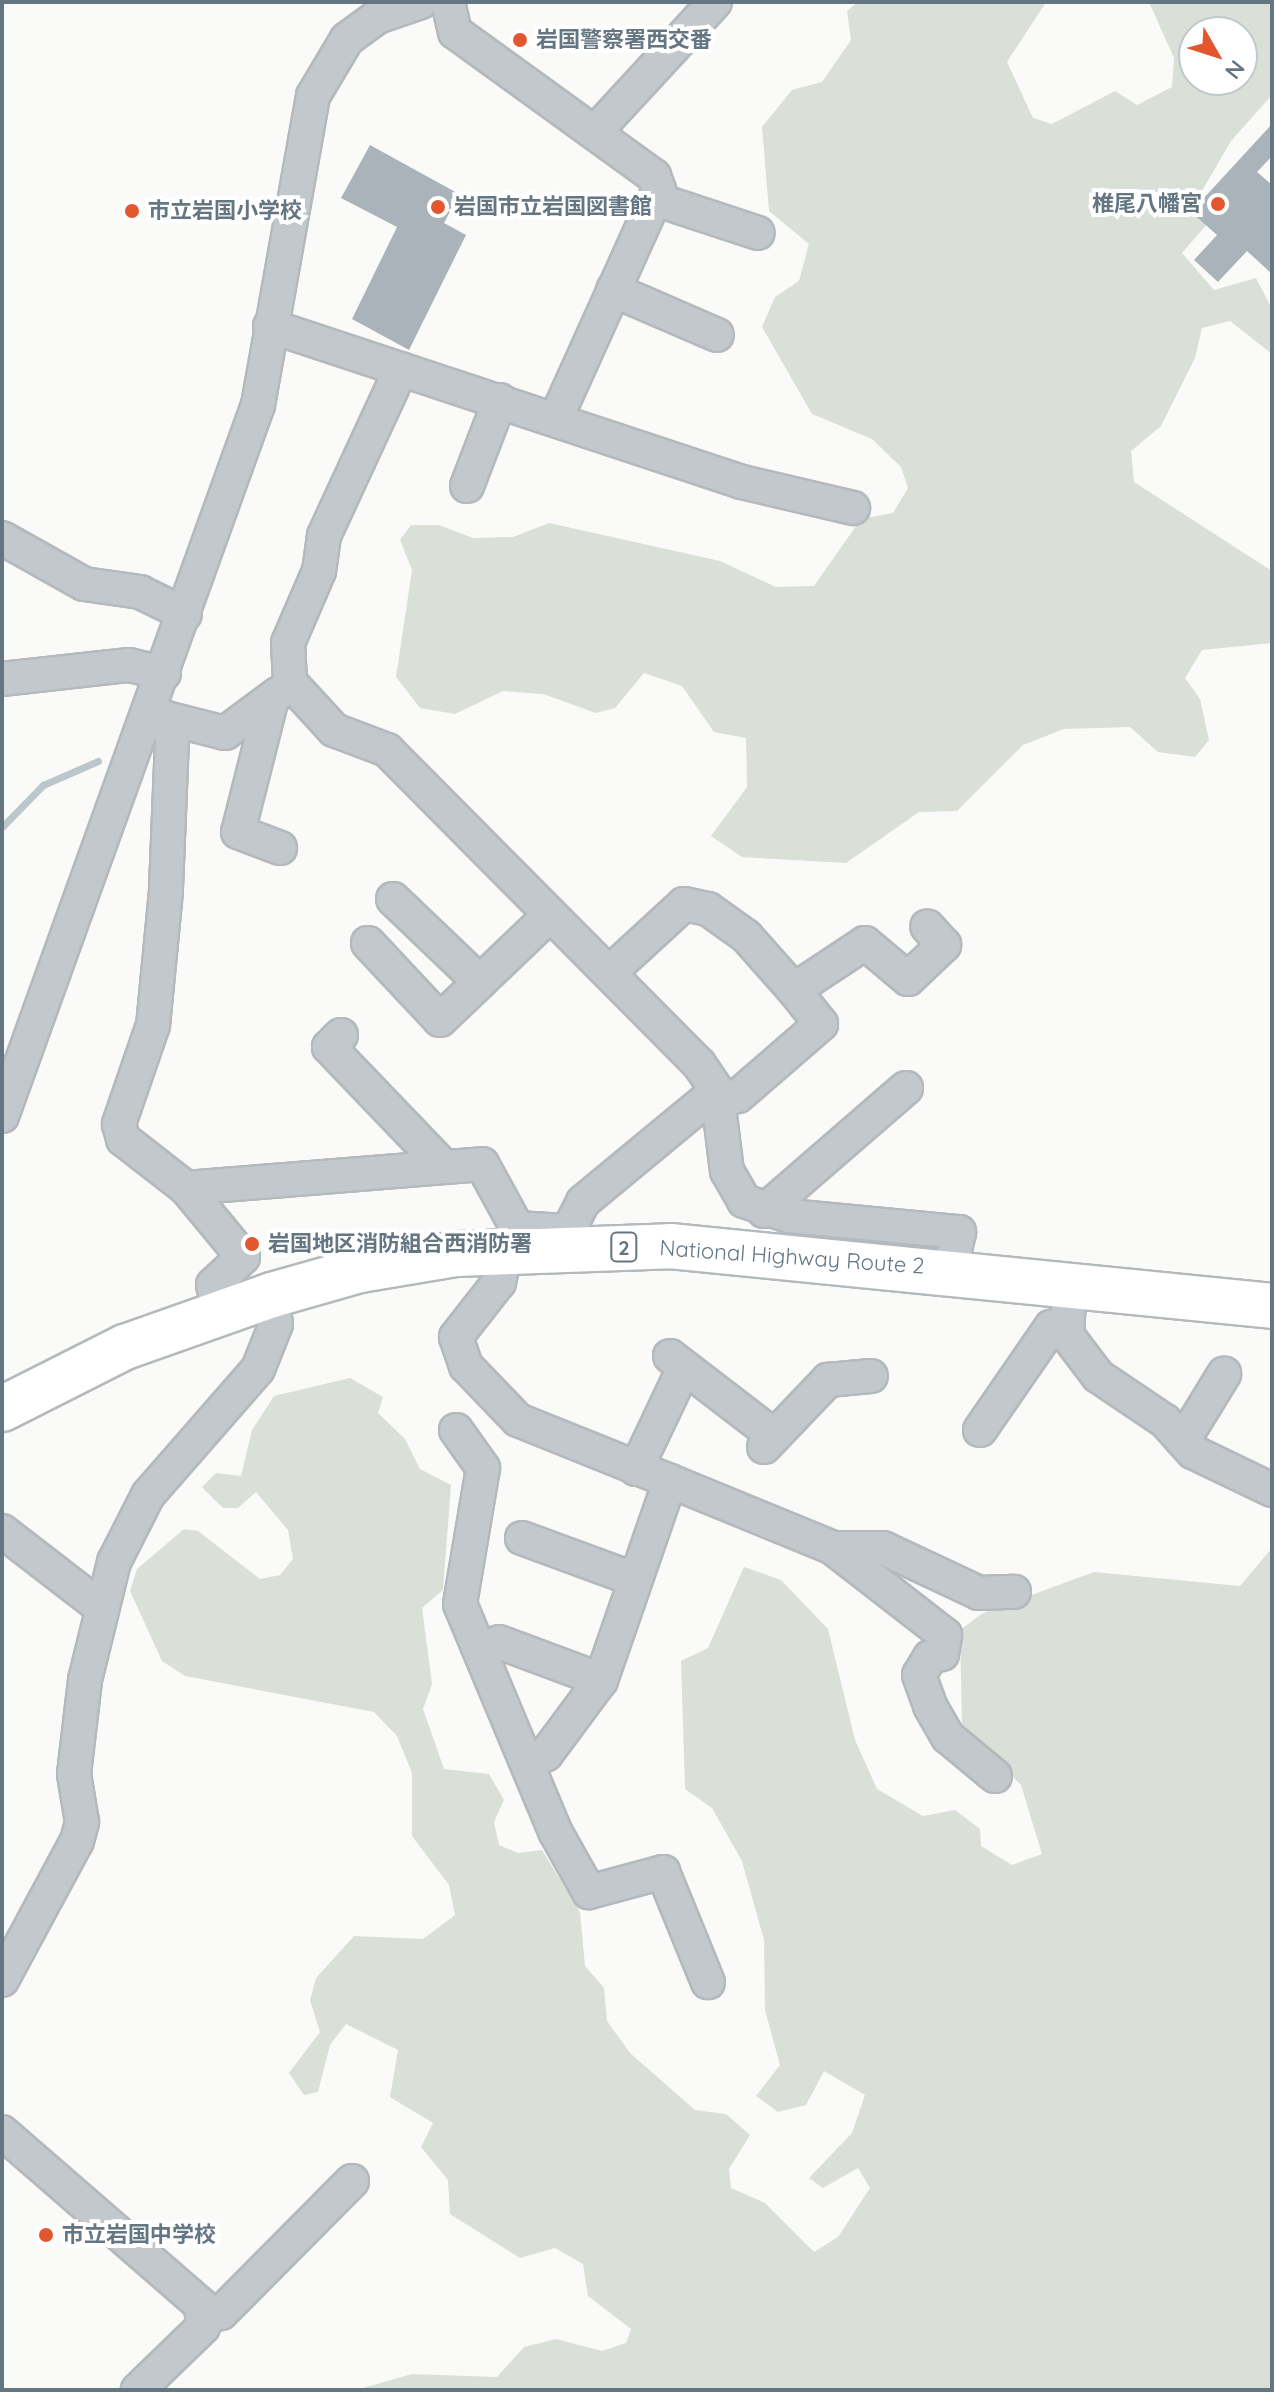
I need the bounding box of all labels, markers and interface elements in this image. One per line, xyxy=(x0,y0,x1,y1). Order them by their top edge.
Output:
north arrow xyxy=(1178,16,1258,96)
place label: 岩国警察署西交番 xyxy=(536,27,712,53)
marker: 岩国警察署西交番 xyxy=(511,31,529,49)
text: N xyxy=(1219,55,1251,85)
place label: 椎尾八幡宮 xyxy=(1092,191,1202,217)
place label: 岩国市立岩国図書館 xyxy=(454,194,652,220)
marker: 椎尾八幡宮 xyxy=(1209,195,1227,213)
place label: 市立岩国小学校 xyxy=(148,198,302,224)
marker: 岩国市立岩国図書館 xyxy=(429,198,447,216)
marker: 市立岩国小学校 xyxy=(123,202,141,220)
place label: 岩国地区消防組合西消防署 xyxy=(268,1231,532,1257)
road number: 2 xyxy=(610,1231,638,1263)
marker: 岩国地区消防組合西消防署 xyxy=(243,1235,261,1253)
street label: National Highway Route 2 xyxy=(659,1235,925,1279)
place label: 市立岩国中学校 xyxy=(62,2222,216,2248)
marker: 市立岩国中学校 xyxy=(37,2226,55,2244)

